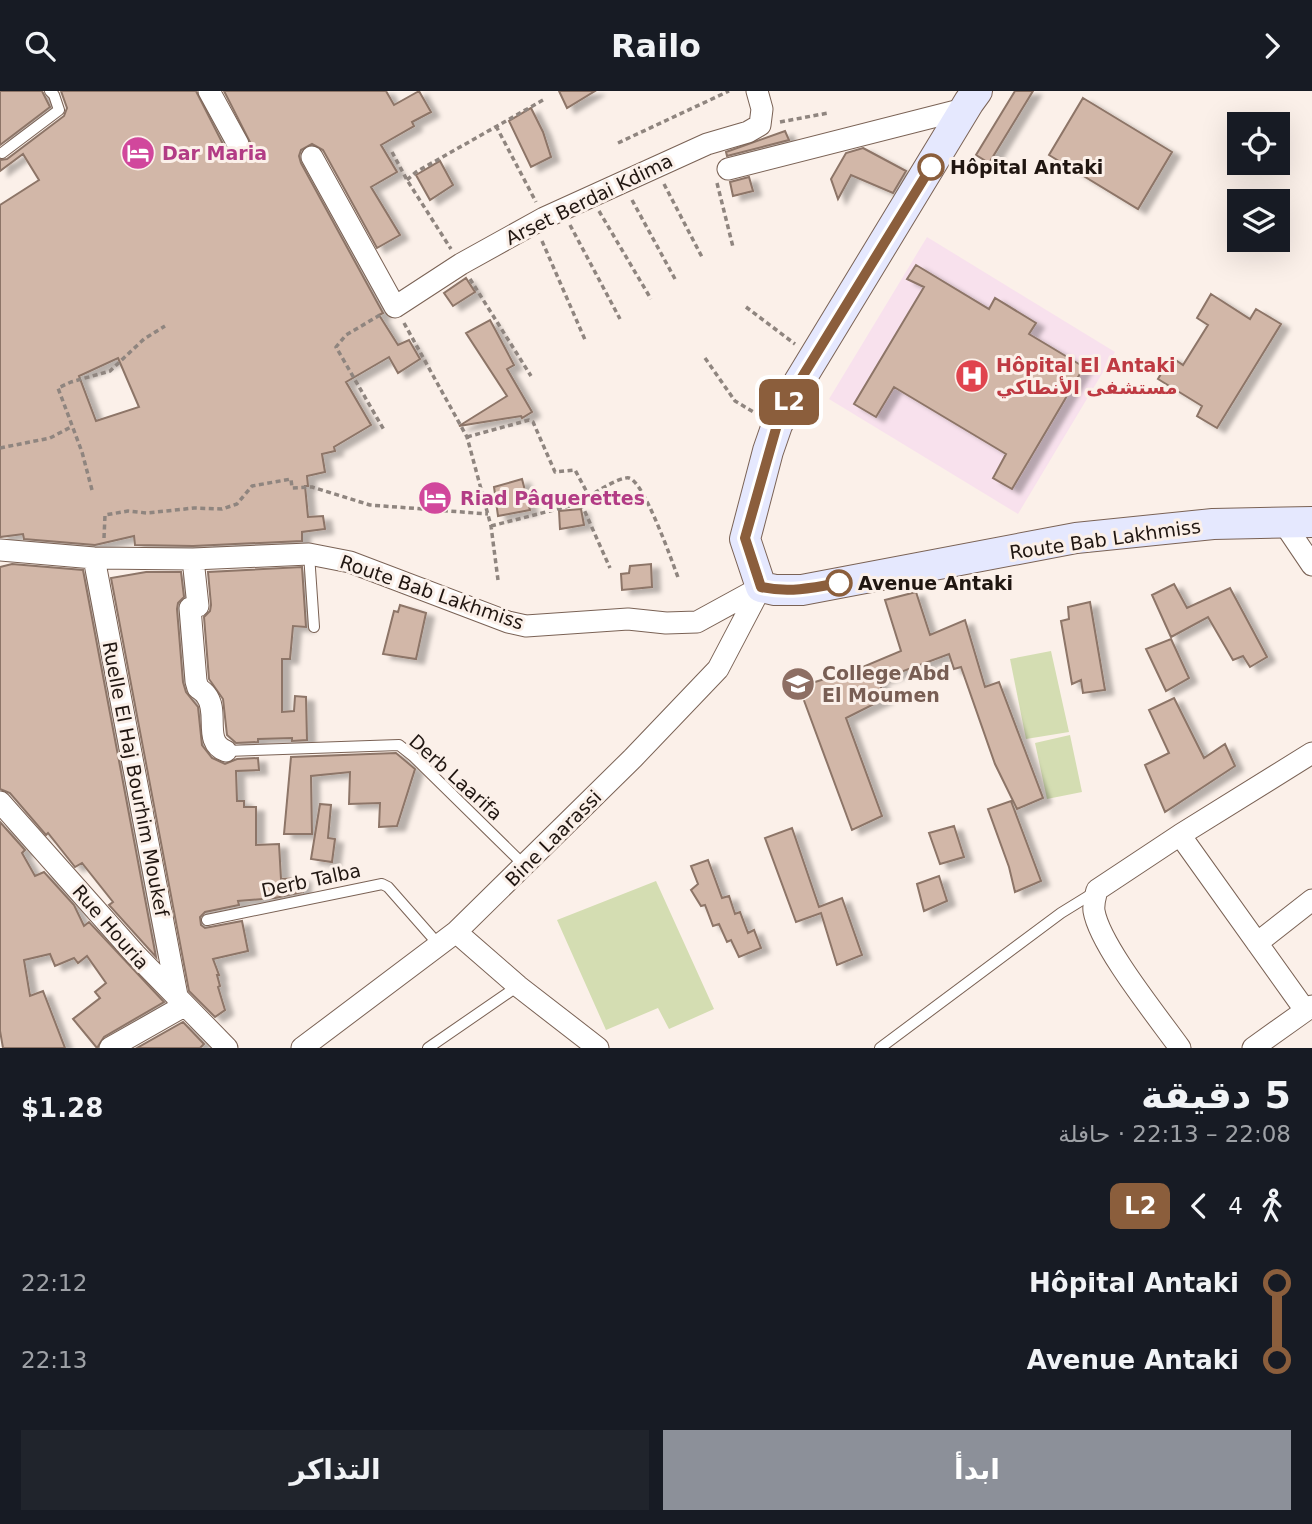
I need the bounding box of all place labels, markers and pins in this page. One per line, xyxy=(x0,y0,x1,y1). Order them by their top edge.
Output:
hotel icon: Dar Maria xyxy=(119,134,157,172)
place label: Dar Maria xyxy=(162,142,267,164)
marker: Hôpital Antaki xyxy=(918,154,944,180)
place label: Hôpital Antaki xyxy=(950,156,1103,178)
place label: Hôpital El Antaki مستشفى الأنطاكي xyxy=(996,354,1177,399)
hospital icon: Hôpital El Antaki مستشفى الأنطاكي xyxy=(953,357,991,395)
hotel icon: Riad Pâquerettes xyxy=(416,479,454,517)
place label: Riad Pâquerettes xyxy=(460,487,645,509)
marker: Avenue Antaki xyxy=(826,570,852,596)
place label: Avenue Antaki xyxy=(858,572,1013,594)
place label: College Abd El Moumen xyxy=(822,662,950,706)
school or university icon: College Abd El Moumen xyxy=(779,665,817,703)

